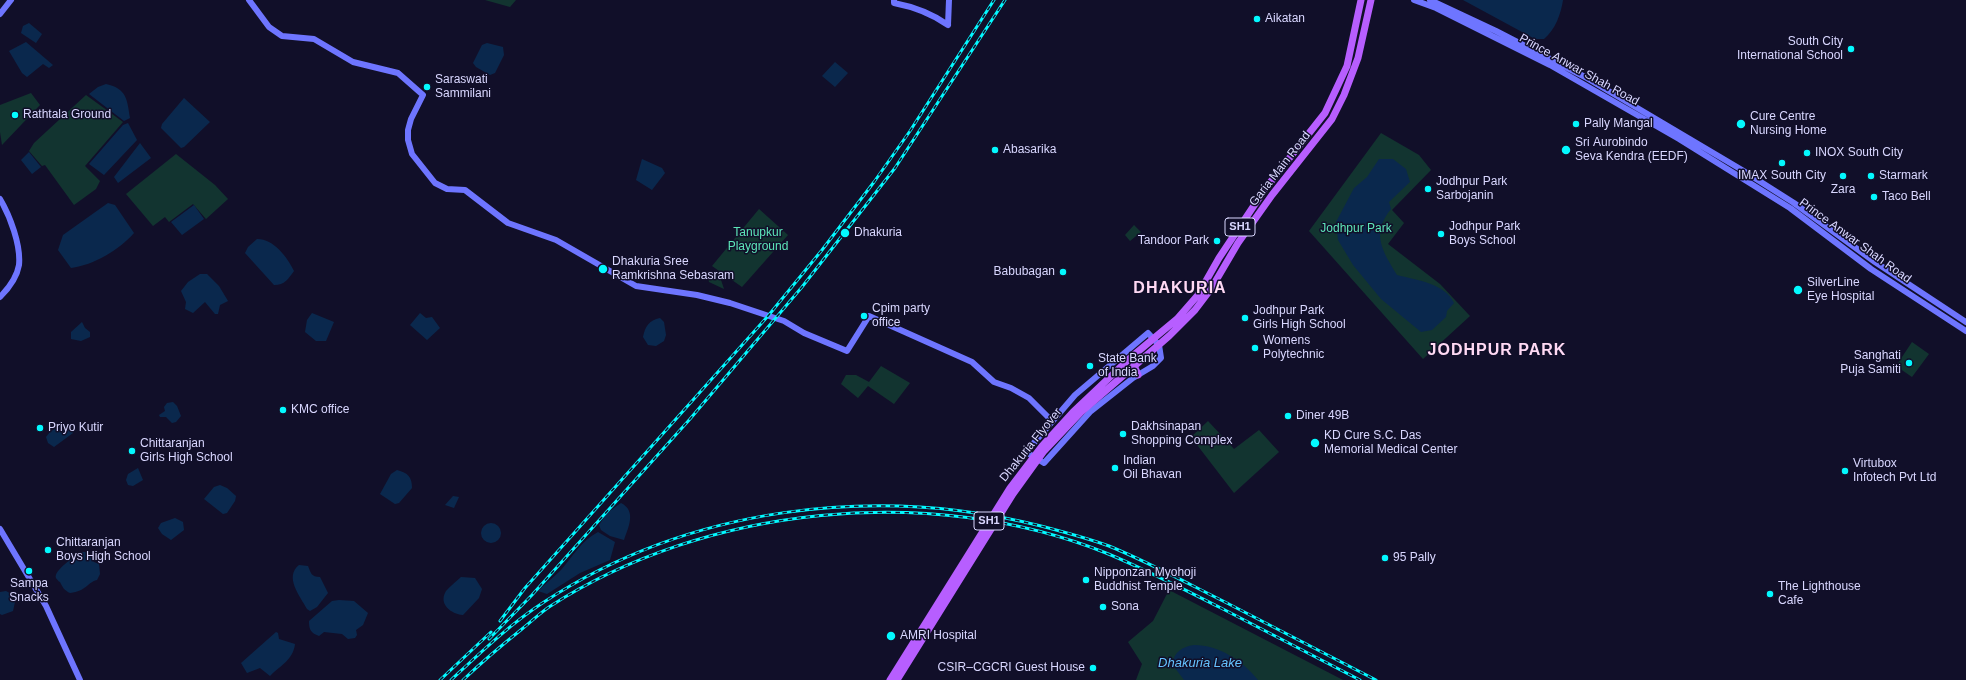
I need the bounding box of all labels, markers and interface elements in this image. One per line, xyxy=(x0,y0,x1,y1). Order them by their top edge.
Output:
place label: Aikatan xyxy=(1265,12,1305,26)
marker: Aikatan xyxy=(1252,14,1262,24)
street label: Prince Anwar Shah Road xyxy=(1517,31,1641,109)
place label: South City International School xyxy=(1737,35,1843,63)
marker: South City International School xyxy=(1846,44,1856,54)
place label: Saraswati Sammilani xyxy=(435,73,491,101)
marker: Saraswati Sammilani xyxy=(422,82,432,92)
place label: Rathtala Ground xyxy=(23,108,111,122)
marker: Rathtala Ground xyxy=(10,110,20,120)
place label: Cure Centre Nursing Home xyxy=(1750,110,1827,138)
place label: Pally Mangal xyxy=(1584,117,1653,131)
marker: Cure Centre Nursing Home xyxy=(1735,118,1747,130)
marker: Pally Mangal xyxy=(1571,119,1581,129)
street label: Garia Main Road xyxy=(1246,129,1314,209)
place label: Sri Aurobindo Seva Kendra (EEDF) xyxy=(1575,136,1688,164)
place label: Abasarika xyxy=(1003,143,1056,157)
marker: Sri Aurobindo Seva Kendra (EEDF) xyxy=(1560,144,1572,156)
marker: Abasarika xyxy=(990,145,1000,155)
place label: INOX South City xyxy=(1815,146,1903,160)
marker: INOX South City xyxy=(1802,148,1812,158)
marker: IMAX South City xyxy=(1777,158,1787,168)
place label: IMAX South City xyxy=(1738,169,1826,183)
place label: Starmark xyxy=(1879,169,1928,183)
marker: Zara xyxy=(1838,171,1848,181)
marker: Starmark xyxy=(1866,171,1876,181)
place label: Jodhpur Park Sarbojanin xyxy=(1436,175,1507,203)
place label: Zara xyxy=(1831,183,1855,197)
marker: Jodhpur Park Sarbojanin xyxy=(1423,184,1433,194)
place label: Taco Bell xyxy=(1882,190,1931,204)
marker: Taco Bell xyxy=(1869,192,1879,202)
street label: Prince Anwar Shah Road xyxy=(1796,196,1914,286)
road number: SH1 xyxy=(1225,218,1255,236)
place label: Jodhpur Park Boys School xyxy=(1449,220,1520,248)
park label: Jodhpur Park xyxy=(1320,222,1392,236)
park label: Tanupkur Playground xyxy=(728,226,788,254)
place label: Dhakuria xyxy=(854,226,902,240)
marker: Dhakuria xyxy=(839,227,851,239)
marker: Jodhpur Park Boys School xyxy=(1436,229,1446,239)
place label: Tandoor Park xyxy=(1138,234,1209,248)
marker: Tandoor Park xyxy=(1212,236,1222,246)
place label: Dhakuria Sree Ramkrishna Sebasram xyxy=(612,255,734,283)
marker: Dhakuria Sree Ramkrishna Sebasram xyxy=(597,263,609,275)
place label: Babubagan xyxy=(994,265,1055,279)
marker: Babubagan xyxy=(1058,267,1068,277)
place label: SilverLine Eye Hospital xyxy=(1807,276,1874,304)
district label: DHAKURIA xyxy=(1133,279,1227,299)
marker: SilverLine Eye Hospital xyxy=(1792,284,1804,296)
place label: Cpim party office xyxy=(872,302,930,330)
place label: Jodhpur Park Girls High School xyxy=(1253,304,1346,332)
marker: Cpim party office xyxy=(859,311,869,321)
marker: Jodhpur Park Girls High School xyxy=(1240,313,1250,323)
place label: Womens Polytechnic xyxy=(1263,334,1324,362)
district label: JODHPUR PARK xyxy=(1428,341,1566,361)
marker: Womens Polytechnic xyxy=(1250,343,1260,353)
place label: Sanghati Puja Samiti xyxy=(1840,349,1901,377)
place label: State Bank of India xyxy=(1098,352,1157,380)
marker: Sanghati Puja Samiti xyxy=(1904,358,1914,368)
marker: State Bank of India xyxy=(1085,361,1095,371)
place label: KMC office xyxy=(291,403,349,417)
marker: KMC office xyxy=(278,405,288,415)
street label: Dhakuria Flyover xyxy=(997,405,1065,485)
place label: Diner 49B xyxy=(1296,409,1349,423)
marker: Diner 49B xyxy=(1283,411,1293,421)
place label: Dakhsinapan Shopping Complex xyxy=(1131,420,1232,448)
place label: Priyo Kutir xyxy=(48,421,103,435)
marker: Priyo Kutir xyxy=(35,423,45,433)
marker: Dakhsinapan Shopping Complex xyxy=(1118,429,1128,439)
place label: KD Cure S.C. Das Memorial Medical Center xyxy=(1324,429,1457,457)
place label: Chittaranjan Girls High School xyxy=(140,437,233,465)
marker: KD Cure S.C. Das Memorial Medical Center xyxy=(1309,437,1321,449)
marker: Chittaranjan Girls High School xyxy=(127,446,137,456)
place label: Indian Oil Bhavan xyxy=(1123,454,1182,482)
place label: Virtubox Infotech Pvt Ltd xyxy=(1853,457,1936,485)
marker: Indian Oil Bhavan xyxy=(1110,463,1120,473)
marker: Virtubox Infotech Pvt Ltd xyxy=(1840,466,1850,476)
road number: SH1 xyxy=(974,512,1004,530)
place label: Chittaranjan Boys High School xyxy=(56,536,151,564)
marker: Chittaranjan Boys High School xyxy=(43,545,53,555)
place label: 95 Pally xyxy=(1393,551,1436,565)
marker: 95 Pally xyxy=(1380,553,1390,563)
marker: Sampa Snacks xyxy=(24,566,34,576)
place label: Nipponzan Myohoji Buddhist Temple xyxy=(1094,566,1196,594)
marker: Nipponzan Myohoji Buddhist Temple xyxy=(1081,575,1091,585)
place label: Sampa Snacks xyxy=(9,577,49,605)
place label: The Lighthouse Cafe xyxy=(1778,580,1861,608)
marker: The Lighthouse Cafe xyxy=(1765,589,1775,599)
place label: Sona xyxy=(1111,600,1139,614)
marker: Sona xyxy=(1098,602,1108,612)
place label: AMRI Hospital xyxy=(900,629,977,643)
marker: AMRI Hospital xyxy=(885,630,897,642)
water label: Dhakuria Lake xyxy=(1158,655,1242,671)
place label: CSIR–CGCRI Guest House xyxy=(938,661,1085,675)
marker: CSIR–CGCRI Guest House xyxy=(1088,663,1098,673)

